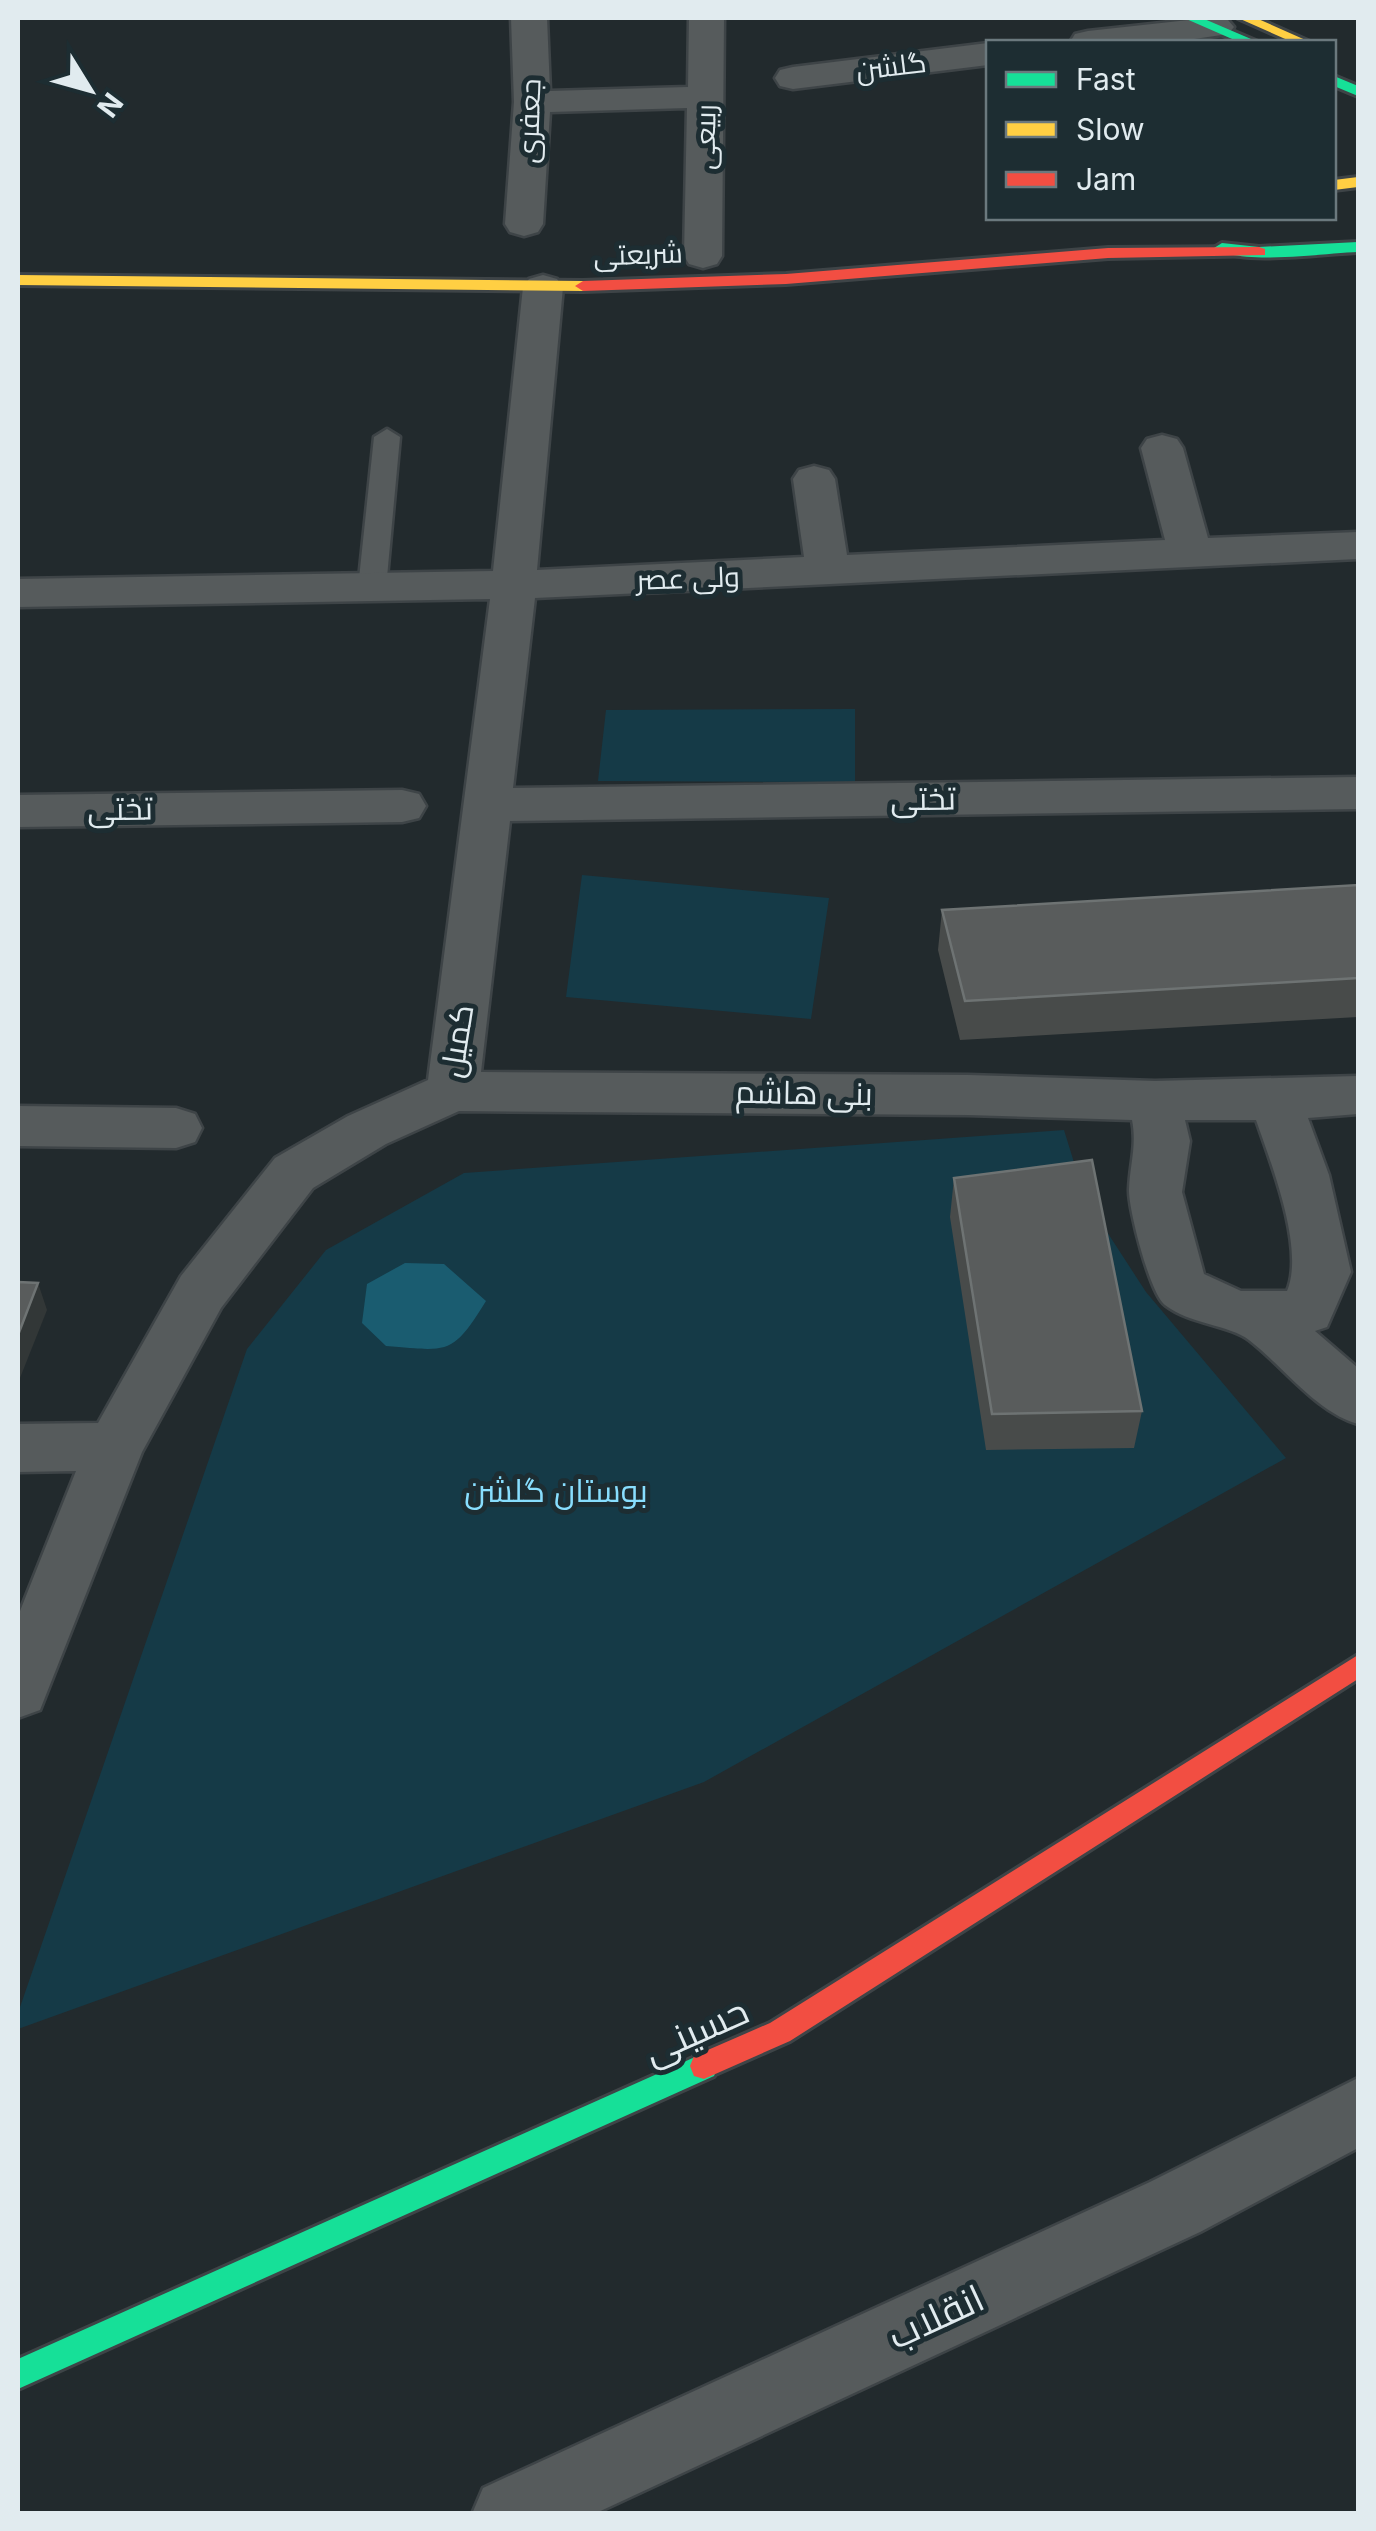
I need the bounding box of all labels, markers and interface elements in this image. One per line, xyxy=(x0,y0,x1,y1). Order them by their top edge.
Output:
north arrow xyxy=(40,40,140,140)
legend xyxy=(986,40,1336,220)
street label: گلشن xyxy=(854,45,928,87)
text: Fast xyxy=(1076,61,1136,97)
street label: جعفری xyxy=(511,78,547,164)
text: N xyxy=(90,86,130,124)
street label: ربیعی xyxy=(687,104,723,170)
text: Slow xyxy=(1076,111,1145,147)
text: Jam xyxy=(1076,161,1136,197)
street label: شریعتی xyxy=(593,235,683,273)
street label: ولی عصر xyxy=(634,559,740,597)
street label: تختی xyxy=(890,778,957,819)
street label: تختی xyxy=(87,788,154,829)
street label: کمیل xyxy=(432,1002,482,1080)
street label: بنی هاشم xyxy=(735,1072,873,1116)
park label: بوستان گلشن xyxy=(464,1471,648,1510)
street label: حسینی xyxy=(636,1987,755,2074)
street label: انقلاب xyxy=(880,2274,991,2358)

